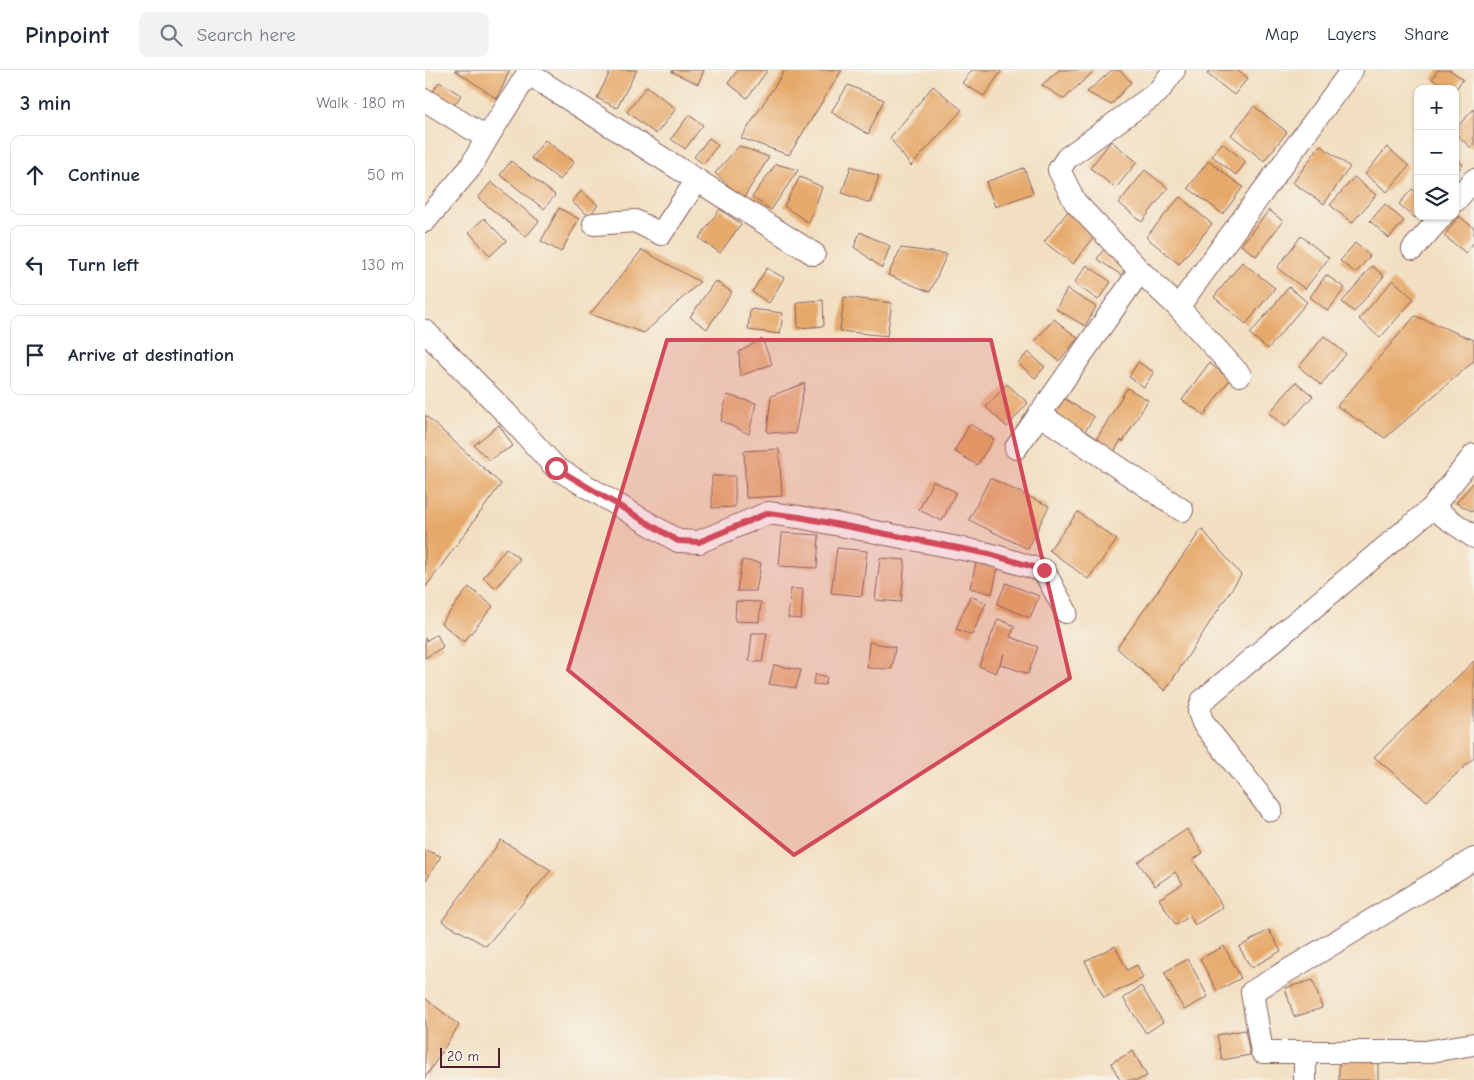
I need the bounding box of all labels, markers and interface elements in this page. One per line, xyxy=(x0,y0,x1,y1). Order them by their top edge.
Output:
search box xyxy=(139,12,489,57)
text: Pinpoint xyxy=(25,21,109,49)
icon: search xyxy=(157,21,185,49)
text: Search here xyxy=(197,24,296,46)
text: Map xyxy=(1265,24,1299,45)
text: Layers xyxy=(1327,24,1376,45)
text: Share xyxy=(1404,24,1449,45)
map controls xyxy=(1414,85,1459,220)
button: + xyxy=(1414,85,1459,130)
text: 3 min xyxy=(20,91,71,115)
text: Walk · 180 m xyxy=(316,94,405,112)
button: − xyxy=(1414,130,1459,175)
icon: ahead xyxy=(21,161,49,189)
text: Continue xyxy=(68,164,140,186)
text: 50 m xyxy=(367,166,404,184)
button: layers xyxy=(1414,175,1459,220)
icon: left xyxy=(21,251,49,279)
text: Turn left xyxy=(68,254,139,276)
text: 130 m xyxy=(361,256,404,274)
icon: arrive xyxy=(21,341,49,369)
text: Arrive at destination xyxy=(68,344,234,366)
route start xyxy=(545,457,568,480)
route end xyxy=(1033,559,1056,582)
scale bar xyxy=(440,1045,500,1068)
text: 20 m xyxy=(447,1048,479,1065)

